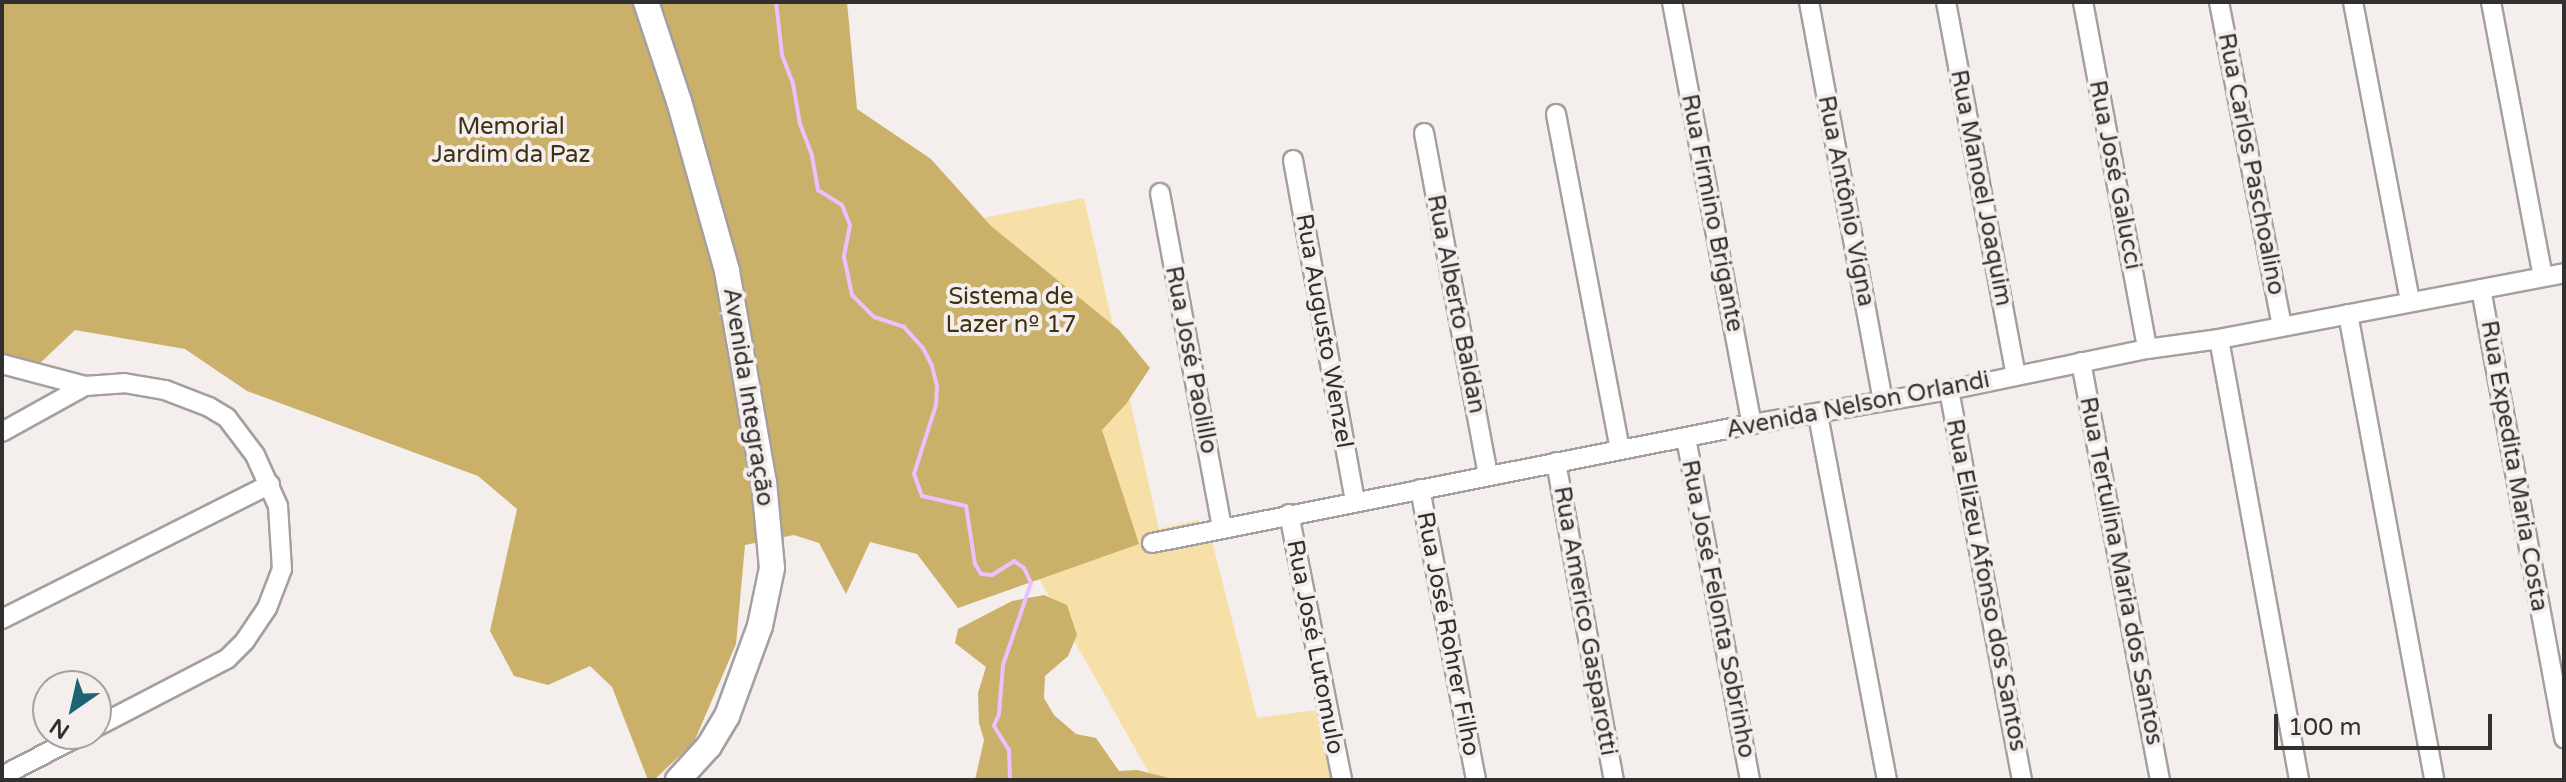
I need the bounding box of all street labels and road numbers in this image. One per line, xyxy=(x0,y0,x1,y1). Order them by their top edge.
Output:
street label: Rua Carlos Paschoalino xyxy=(2211,31,2291,297)
street label: Rua Manoel Joaquim xyxy=(1944,67,2018,309)
street label: Rua José Galucci xyxy=(2083,78,2147,272)
street label: Rua Firmino Brigante xyxy=(1675,92,1749,334)
street label: Rua Antônio Vigna xyxy=(1811,93,1881,309)
street label: Rua Alberto Baldan xyxy=(1421,192,1491,416)
street label: Rua Augusto Wenzel xyxy=(1289,212,1359,450)
street label: Rua José Paolillo xyxy=(1159,264,1223,456)
street label: Avenida Integração xyxy=(717,286,779,508)
street label: Rua Expedita Maria Costa xyxy=(2474,318,2554,614)
street label: Avenida Nelson Orlandi xyxy=(1724,365,1992,445)
street label: Rua Tertulina Maria dos Santos xyxy=(2073,394,2169,748)
street label: Rua Elizeu Afonso dos Santos xyxy=(1940,416,2032,754)
street label: Rua José Felonta Sobrinho xyxy=(1675,458,1761,760)
street label: Rua Americo Gasparotti xyxy=(1547,484,1623,758)
street label: Rua José Rohrer Filho xyxy=(1410,509,1486,759)
street label: Rua José Lutomulo xyxy=(1280,537,1350,757)

